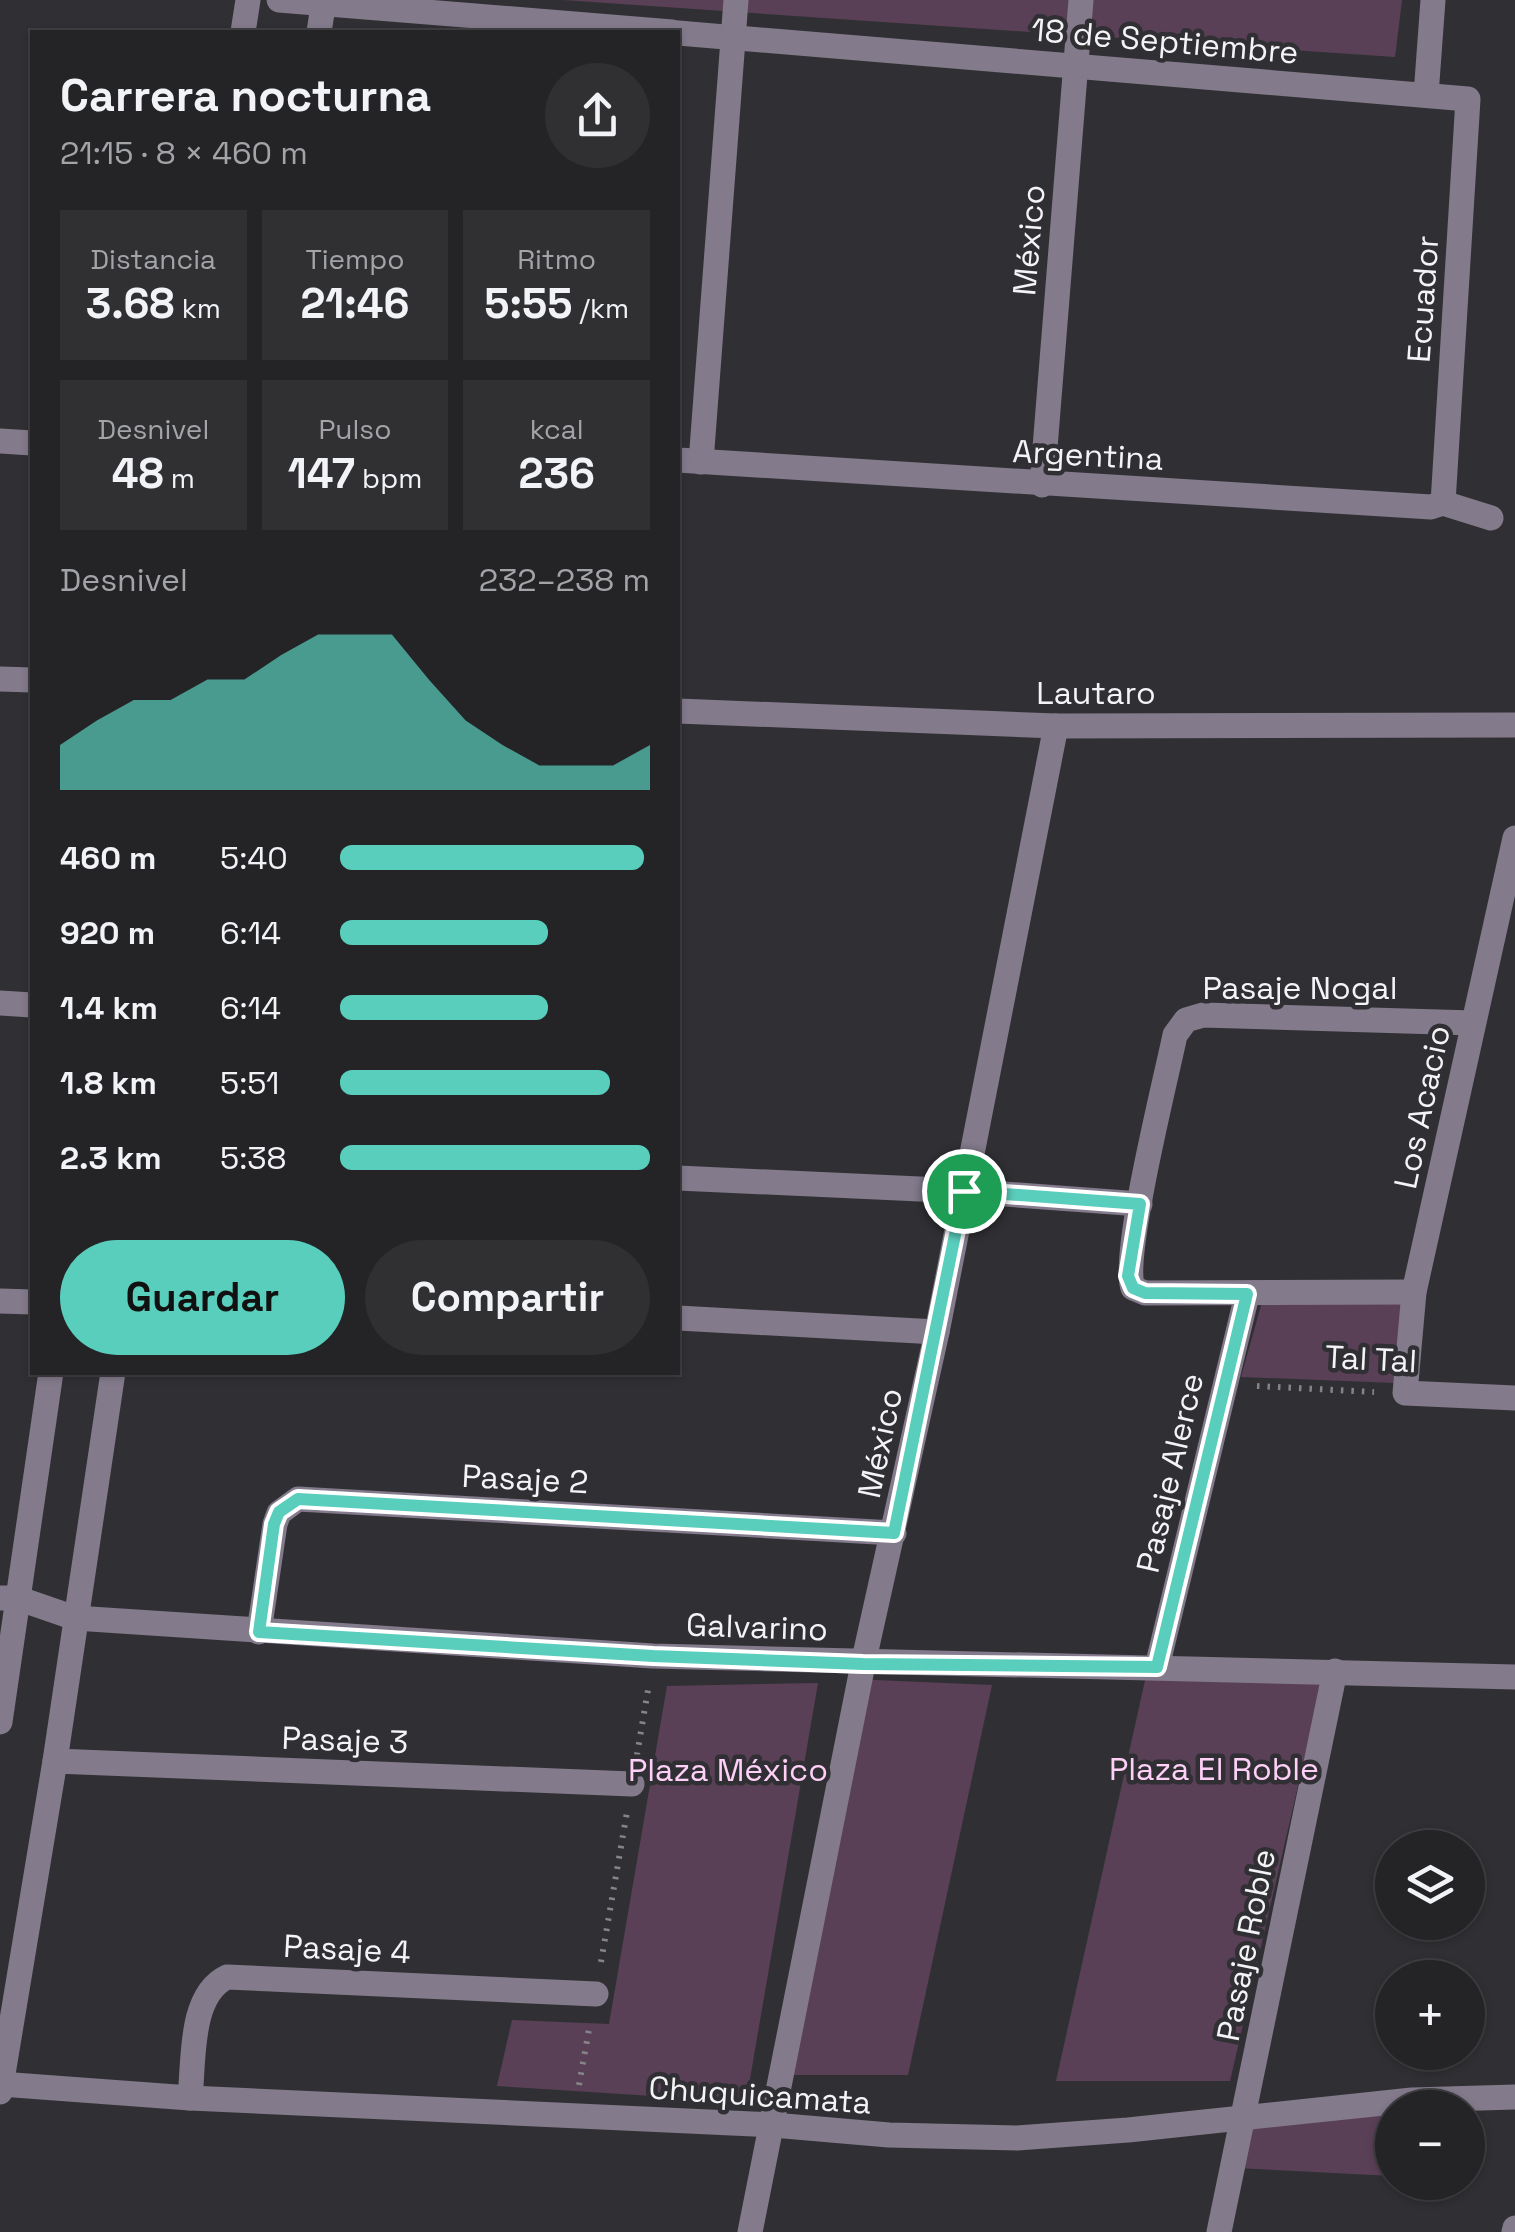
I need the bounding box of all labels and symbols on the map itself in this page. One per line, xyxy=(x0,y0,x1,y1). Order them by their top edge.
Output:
street label: 18 de Septiembre xyxy=(1030,9,1300,73)
street label: México xyxy=(1004,183,1054,297)
street label: Ecuador xyxy=(1399,234,1447,364)
street label: Argentina xyxy=(1012,431,1164,479)
street label: Lautaro xyxy=(1036,673,1156,713)
street label: Pasaje Nogal xyxy=(1202,968,1398,1008)
street label: Los Acacio xyxy=(1385,1022,1459,1192)
pin xyxy=(922,1149,1007,1234)
street label: Tal Tal xyxy=(1324,1337,1418,1381)
street label: Pasaje Alerce xyxy=(1128,1369,1212,1577)
street label: México xyxy=(849,1384,911,1502)
street label: Pasaje 2 xyxy=(461,1456,589,1502)
street label: Galvarino xyxy=(685,1605,829,1649)
street label: Pasaje 3 xyxy=(281,1718,409,1762)
park label: Plaza El Roble xyxy=(1109,1749,1319,1789)
park label: Plaza México xyxy=(628,1750,828,1790)
street label: Pasaje Roble xyxy=(1208,1846,1284,2044)
street label: Pasaje 4 xyxy=(282,1926,412,1972)
street label: Chuquicamata xyxy=(647,2067,873,2123)

